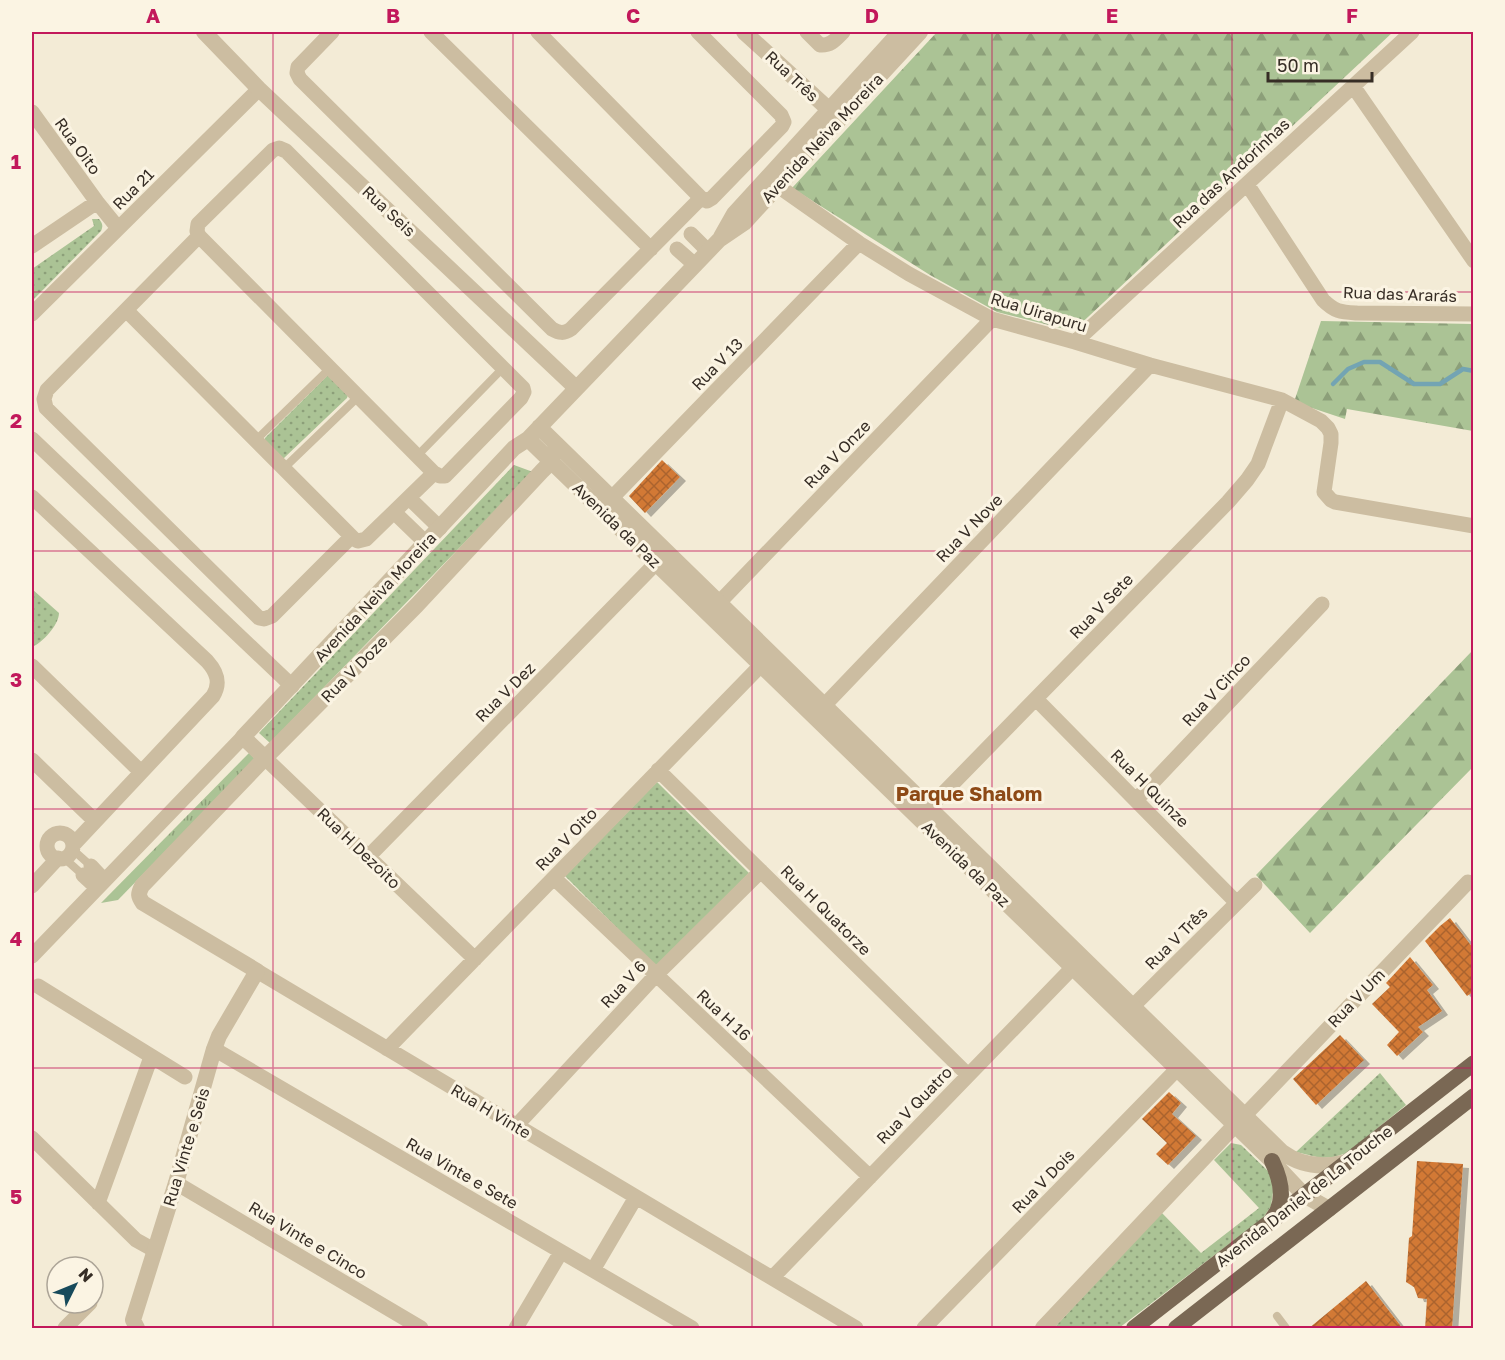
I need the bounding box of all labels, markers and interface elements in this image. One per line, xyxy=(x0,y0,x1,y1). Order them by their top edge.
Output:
text: A xyxy=(146,3,160,27)
text: B xyxy=(386,3,400,27)
text: C xyxy=(626,3,640,27)
text: D xyxy=(865,3,879,27)
text: E xyxy=(1106,3,1118,27)
text: F xyxy=(1346,3,1358,27)
scale bar xyxy=(1268,45,1372,83)
street label: Rua Três xyxy=(761,46,823,106)
text: 50 m xyxy=(1277,54,1319,76)
street label: Avenida Neiva Moreira xyxy=(757,69,887,207)
street label: Rua Oito xyxy=(51,114,105,178)
street label: Rua das Andorinhas xyxy=(1168,114,1294,232)
text: 1 xyxy=(11,149,21,173)
street label: Rua 21 xyxy=(108,164,158,214)
street label: Rua Seis xyxy=(358,181,420,241)
street label: Rua das Ararás xyxy=(1343,282,1457,306)
street label: Rua Uirapuru xyxy=(988,288,1090,336)
street label: Rua V 13 xyxy=(687,334,747,394)
text: 2 xyxy=(10,408,22,432)
street label: Rua V Onze xyxy=(800,416,874,492)
street label: Avenida da Paz xyxy=(569,478,665,572)
street label: Rua V Nove xyxy=(931,490,1007,566)
street label: Avenida Neiva Moreira xyxy=(310,528,440,666)
street label: Rua V Sete xyxy=(1065,569,1137,643)
street label: Rua V Doze xyxy=(316,631,392,707)
street label: Rua V Cinco xyxy=(1178,650,1254,730)
street label: Rua V Dez xyxy=(471,658,539,726)
text: 3 xyxy=(10,667,22,691)
street label: Rua H Quinze xyxy=(1107,745,1193,831)
district label: Parque Shalom xyxy=(896,781,1042,805)
street label: Rua H Dezoito xyxy=(313,803,405,893)
street label: Rua V Oito xyxy=(531,803,601,875)
street label: Avenida da Paz xyxy=(918,817,1014,911)
street label: Rua H Quatorze xyxy=(777,861,875,959)
street label: Rua V Três xyxy=(1141,903,1211,973)
text: 4 xyxy=(10,926,22,950)
street label: Rua V 6 xyxy=(596,956,650,1012)
street label: Rua V Um xyxy=(1323,964,1389,1032)
street label: Rua H 16 xyxy=(693,985,755,1045)
street label: Rua V Quatro xyxy=(872,1062,956,1148)
street label: Rua H Vinte xyxy=(447,1079,535,1143)
street label: Rua Vinte e Seis xyxy=(158,1085,214,1209)
street label: Avenida Daniel de La Touche xyxy=(1212,1121,1396,1271)
street label: Rua Vinte e Sete xyxy=(402,1133,522,1213)
street label: Rua V Dois xyxy=(1007,1145,1079,1217)
text: 5 xyxy=(10,1184,22,1208)
street label: Rua Vinte e Cinco xyxy=(245,1197,371,1283)
north arrow xyxy=(45,1255,105,1315)
text: N xyxy=(75,1263,97,1286)

